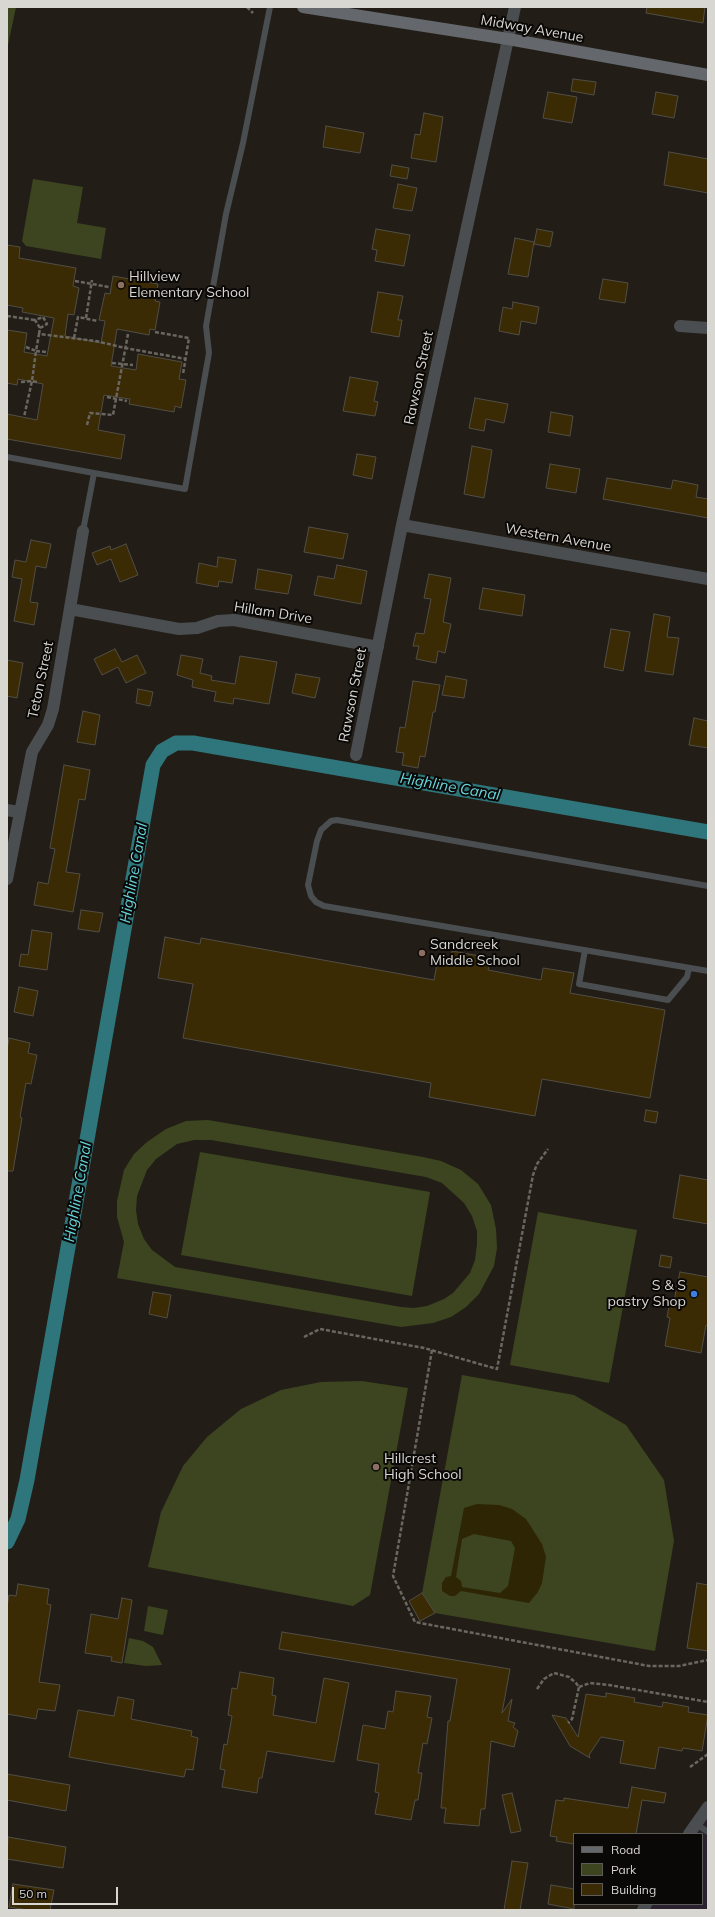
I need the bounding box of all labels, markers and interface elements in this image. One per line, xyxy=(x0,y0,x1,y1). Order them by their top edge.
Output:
street label: Midway Avenue xyxy=(479,12,585,46)
place label: Hillview Elementary School xyxy=(129,269,249,302)
marker: Hillview Elementary School xyxy=(116,280,126,290)
street label: Rawson Street xyxy=(401,330,437,426)
street label: Western Avenue xyxy=(504,520,612,556)
street label: Hillam Drive xyxy=(233,599,313,627)
street label: Teton Street xyxy=(25,640,57,720)
street label: Rawson Street xyxy=(336,647,370,743)
water label: Highline Canal xyxy=(399,769,501,805)
water label: Highline Canal xyxy=(116,822,152,924)
place label: Sandcreek Middle School xyxy=(430,937,520,970)
marker: Sandcreek Middle School xyxy=(417,948,427,958)
water label: Highline Canal xyxy=(60,1141,96,1243)
place label: S & S pastry Shop xyxy=(608,1278,686,1310)
marker: S & S pastry Shop xyxy=(689,1289,699,1299)
place label: Hillcrest High School xyxy=(384,1451,462,1484)
marker: Hillcrest High School xyxy=(371,1462,381,1472)
legend xyxy=(573,1833,703,1905)
text: Road xyxy=(611,1842,640,1857)
text: Park xyxy=(611,1862,636,1877)
scale bar xyxy=(14,1879,120,1905)
text: Building xyxy=(611,1882,656,1897)
text: 50 m xyxy=(19,1886,47,1901)

